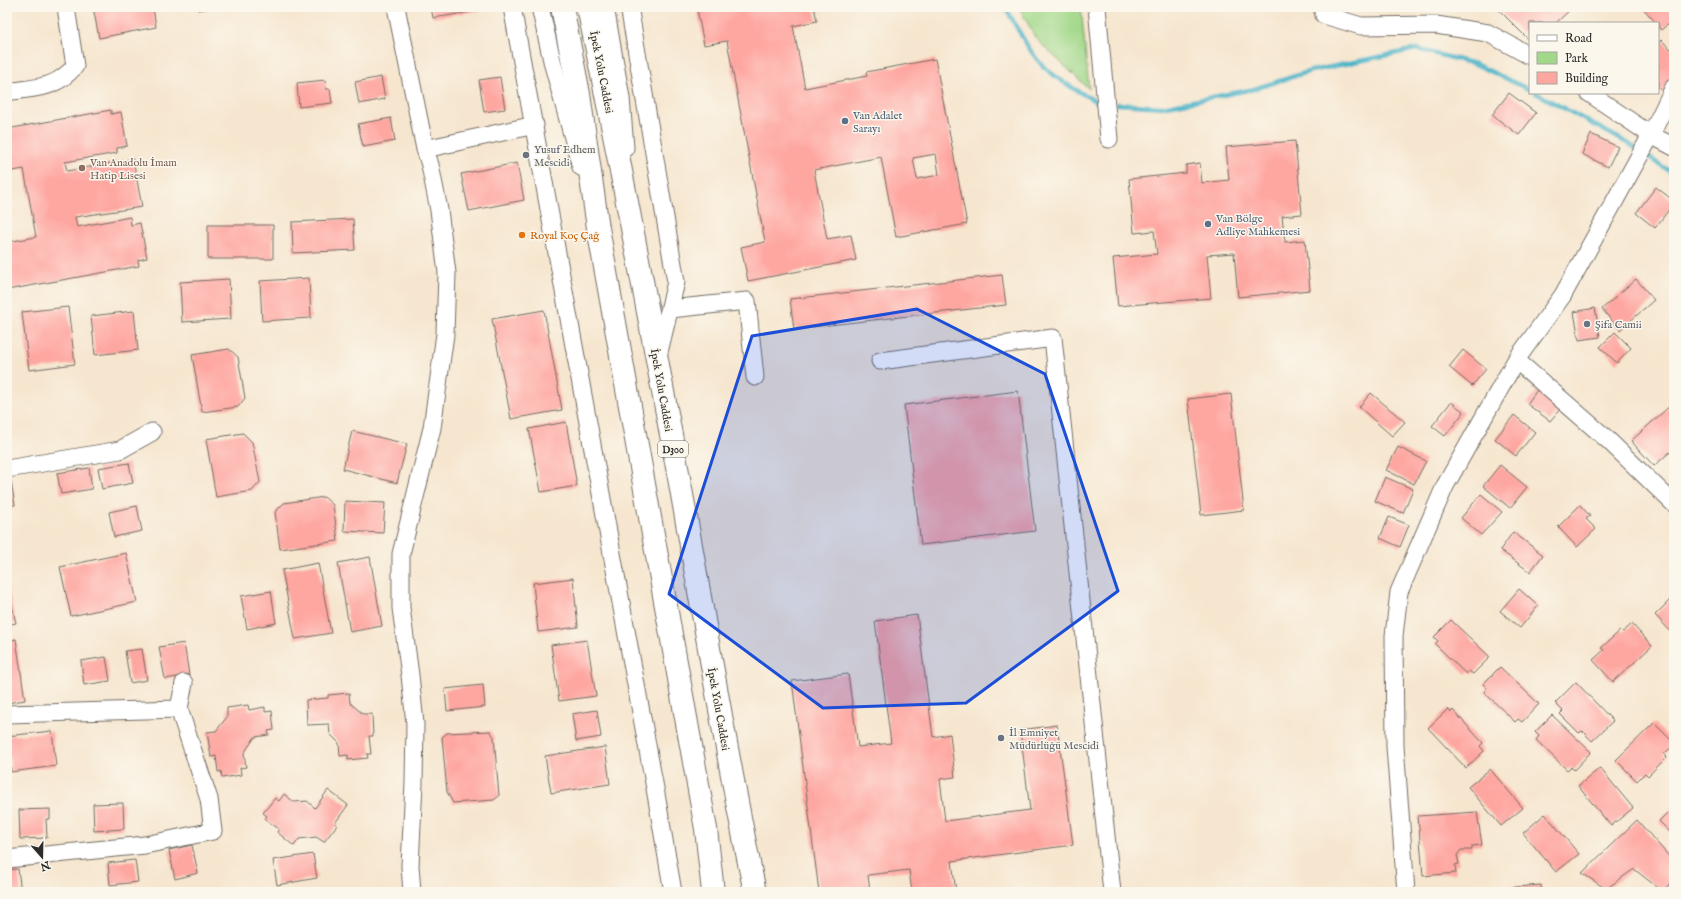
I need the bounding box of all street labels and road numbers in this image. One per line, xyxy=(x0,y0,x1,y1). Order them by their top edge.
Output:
street label: İpek Yolu Caddesi xyxy=(586,30,616,115)
street label: İpek Yolu Caddesi xyxy=(647,348,675,433)
road number: D300 xyxy=(658,441,688,457)
street label: İpek Yolu Caddesi xyxy=(704,667,732,752)

